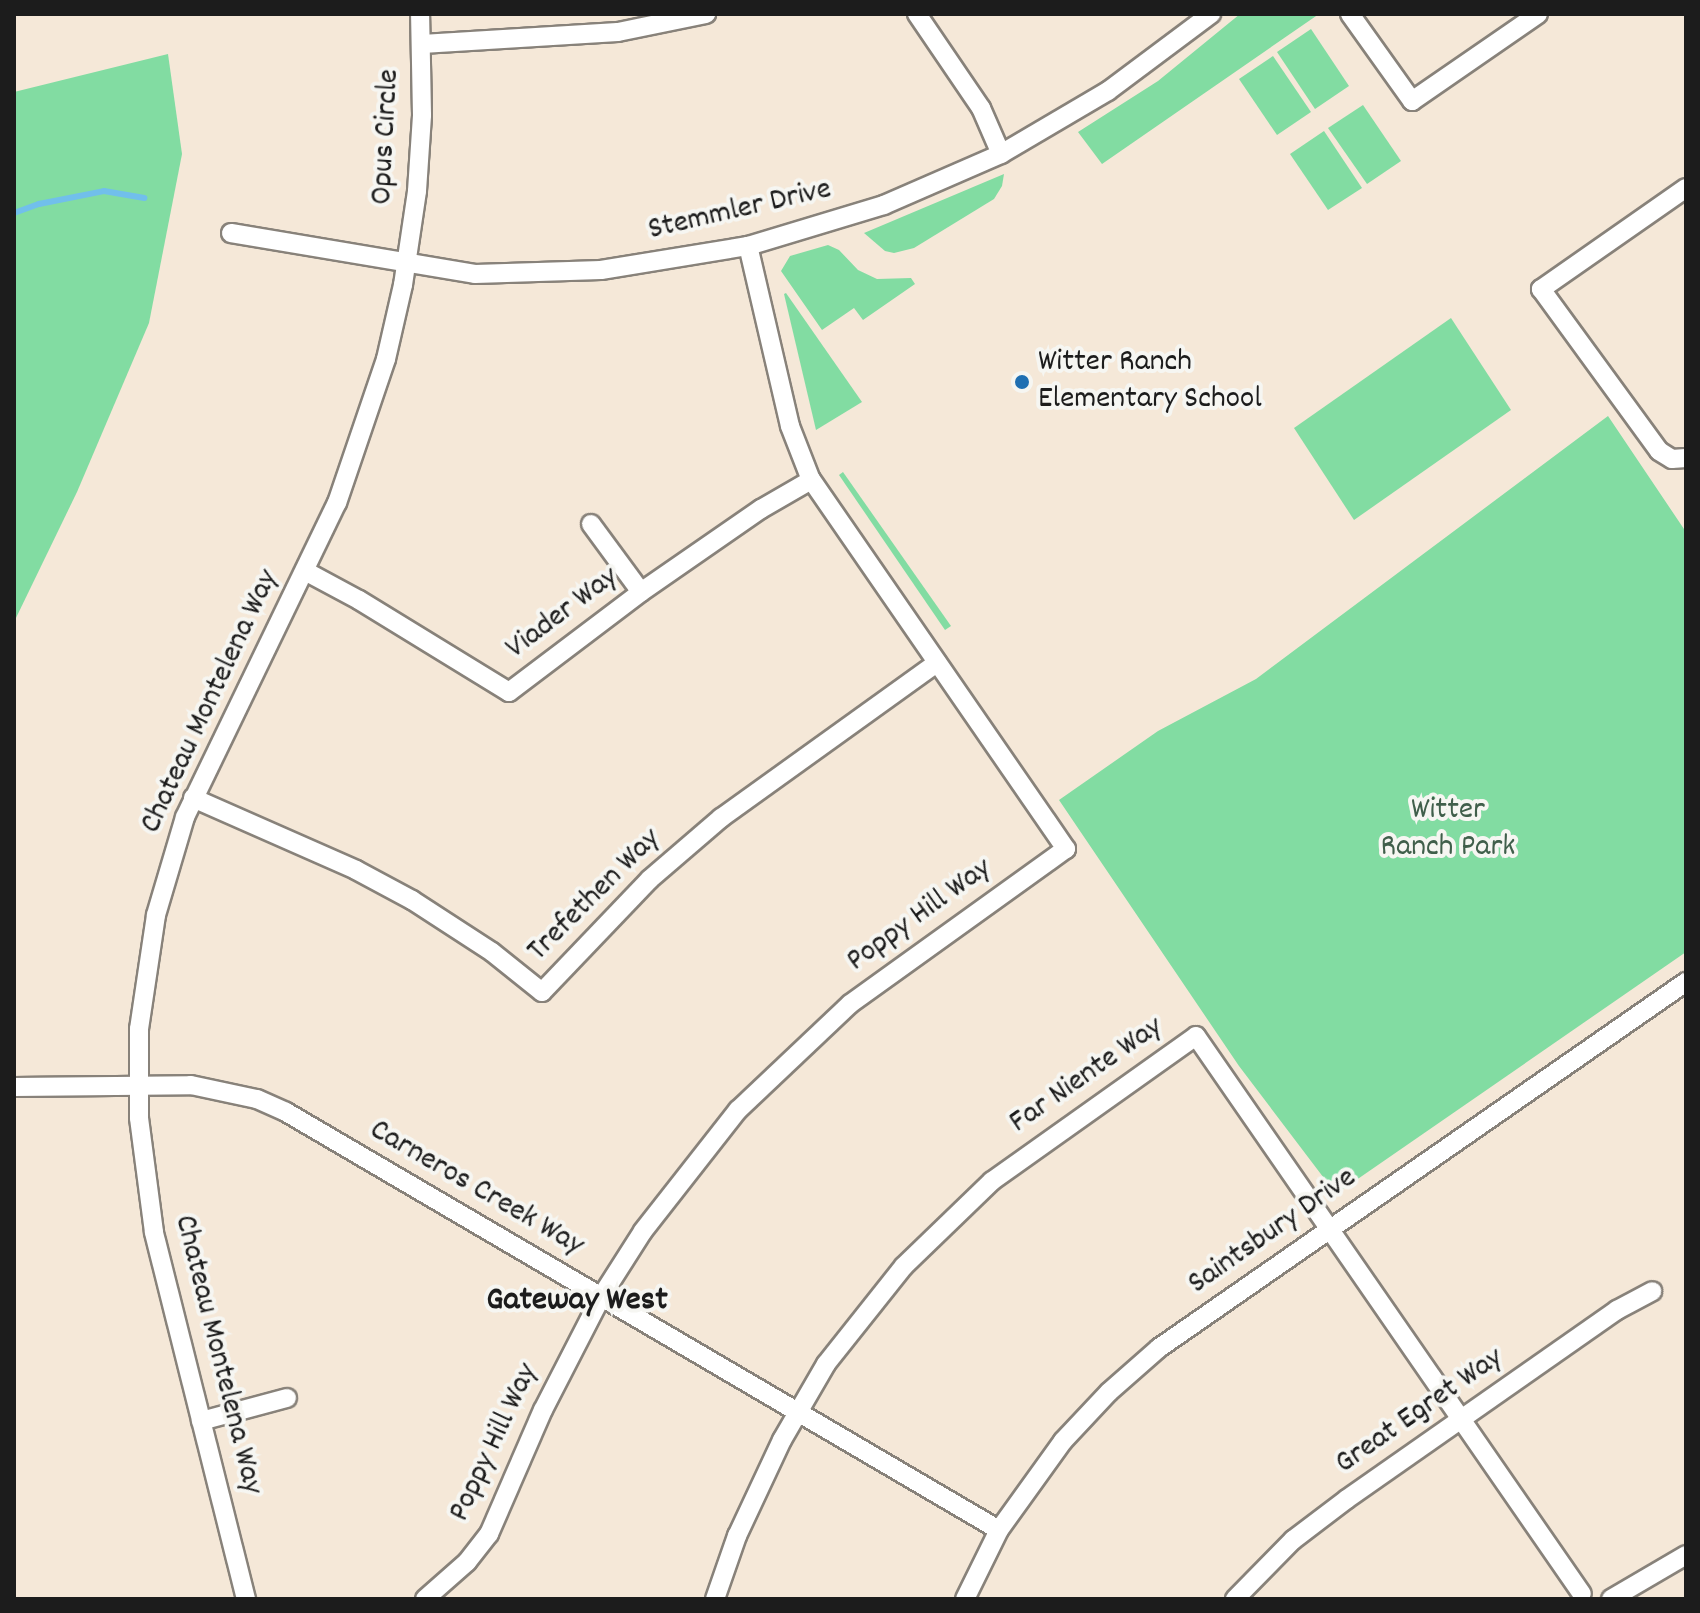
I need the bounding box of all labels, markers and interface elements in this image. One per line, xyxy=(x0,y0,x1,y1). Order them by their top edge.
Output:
street label: Opus Circle xyxy=(364,68,410,206)
street label: Stemmler Drive xyxy=(645,171,835,251)
place label: Witter Ranch Elementary School xyxy=(1038,345,1262,420)
marker: Witter Ranch Elementary School xyxy=(1013,373,1031,391)
street label: Viader Way xyxy=(499,559,627,669)
street label: Chateau Montelena Way xyxy=(133,564,289,840)
park label: Witter Ranch Park xyxy=(1381,793,1515,868)
street label: Trefethen Way xyxy=(520,821,670,971)
street label: Poppy Hill Way xyxy=(840,851,1000,981)
street label: Far Niente Way xyxy=(1003,1009,1171,1143)
street label: Carneros Creek Way xyxy=(362,1112,590,1266)
street label: Saintsbury Drive xyxy=(1182,1160,1364,1304)
street label: Chateau Montelena Way xyxy=(164,1211,270,1499)
district label: Gateway West xyxy=(486,1282,668,1322)
street label: Great Egret Way xyxy=(1329,1340,1511,1484)
street label: Poppy Hill Way xyxy=(442,1358,548,1528)

